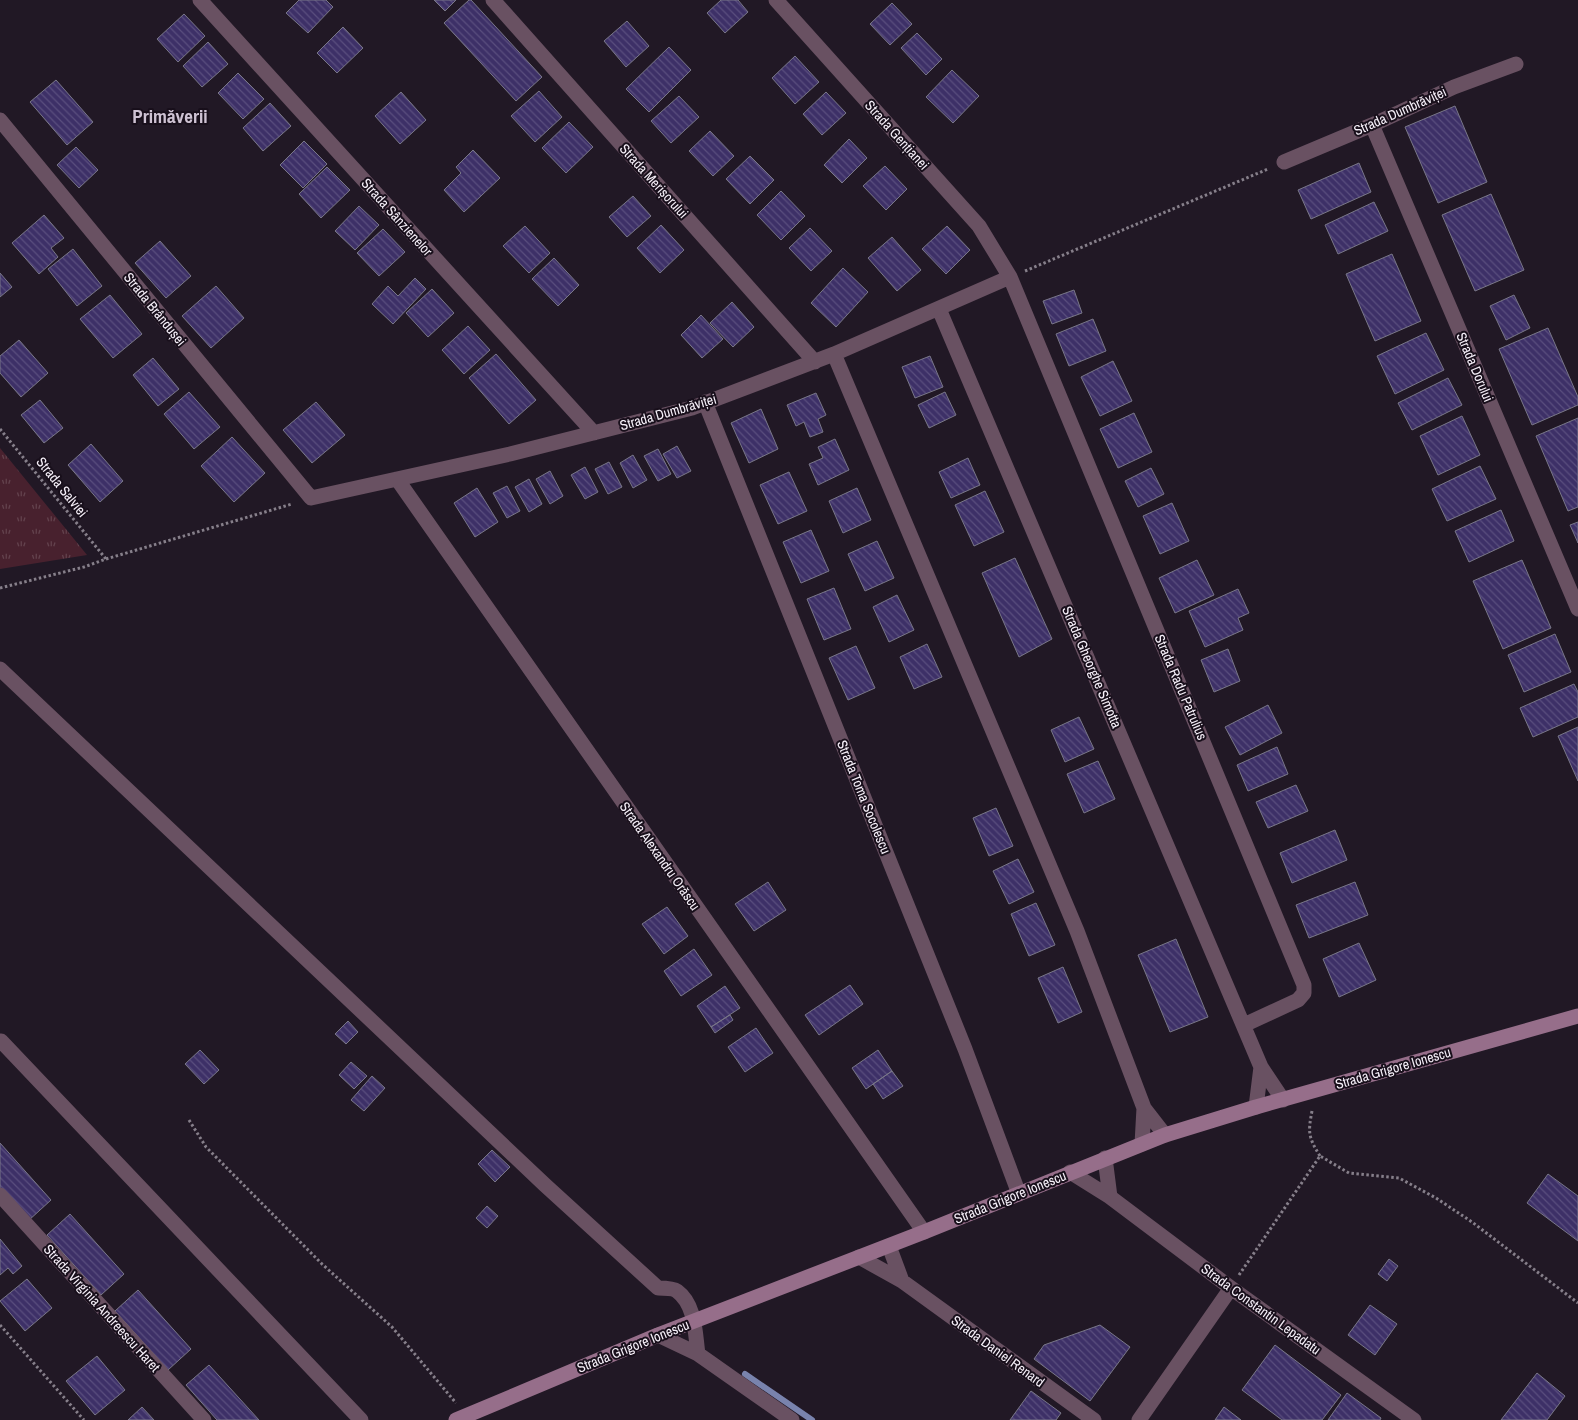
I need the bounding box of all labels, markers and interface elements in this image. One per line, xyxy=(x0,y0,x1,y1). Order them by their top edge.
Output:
street label: Strada Dumbrăviței xyxy=(1351,83,1449,139)
street label: Strada Gențianei xyxy=(861,96,933,174)
district label: Primăverii xyxy=(132,103,208,129)
street label: Strada Merișorului xyxy=(616,140,692,222)
street label: Strada Sânzienelor xyxy=(357,174,437,260)
street label: Strada Brândușei xyxy=(120,269,190,349)
street label: Strada Dorului xyxy=(1452,329,1498,405)
street label: Strada Dumbrăviței xyxy=(618,390,718,434)
street label: Strada Salviei xyxy=(32,453,92,521)
street label: Strada Gheorghe Simotta xyxy=(1058,603,1126,731)
street label: Strada Radu Patrulius xyxy=(1151,631,1211,743)
street label: Strada Toma Socolescu xyxy=(833,738,895,856)
street label: Strada Alexandru Orăscu xyxy=(616,798,704,914)
street label: Strada Grigore Ionescu xyxy=(1333,1043,1453,1093)
street label: Strada Grigore Ionescu xyxy=(951,1166,1069,1228)
street label: Strada Virginia Andreescu Haret xyxy=(40,1240,164,1376)
street label: Strada Constantin Lepadatu xyxy=(1198,1260,1324,1358)
street label: Strada Daniel Renard xyxy=(948,1311,1048,1391)
street label: Strada Grigore Ionescu xyxy=(574,1315,692,1377)

